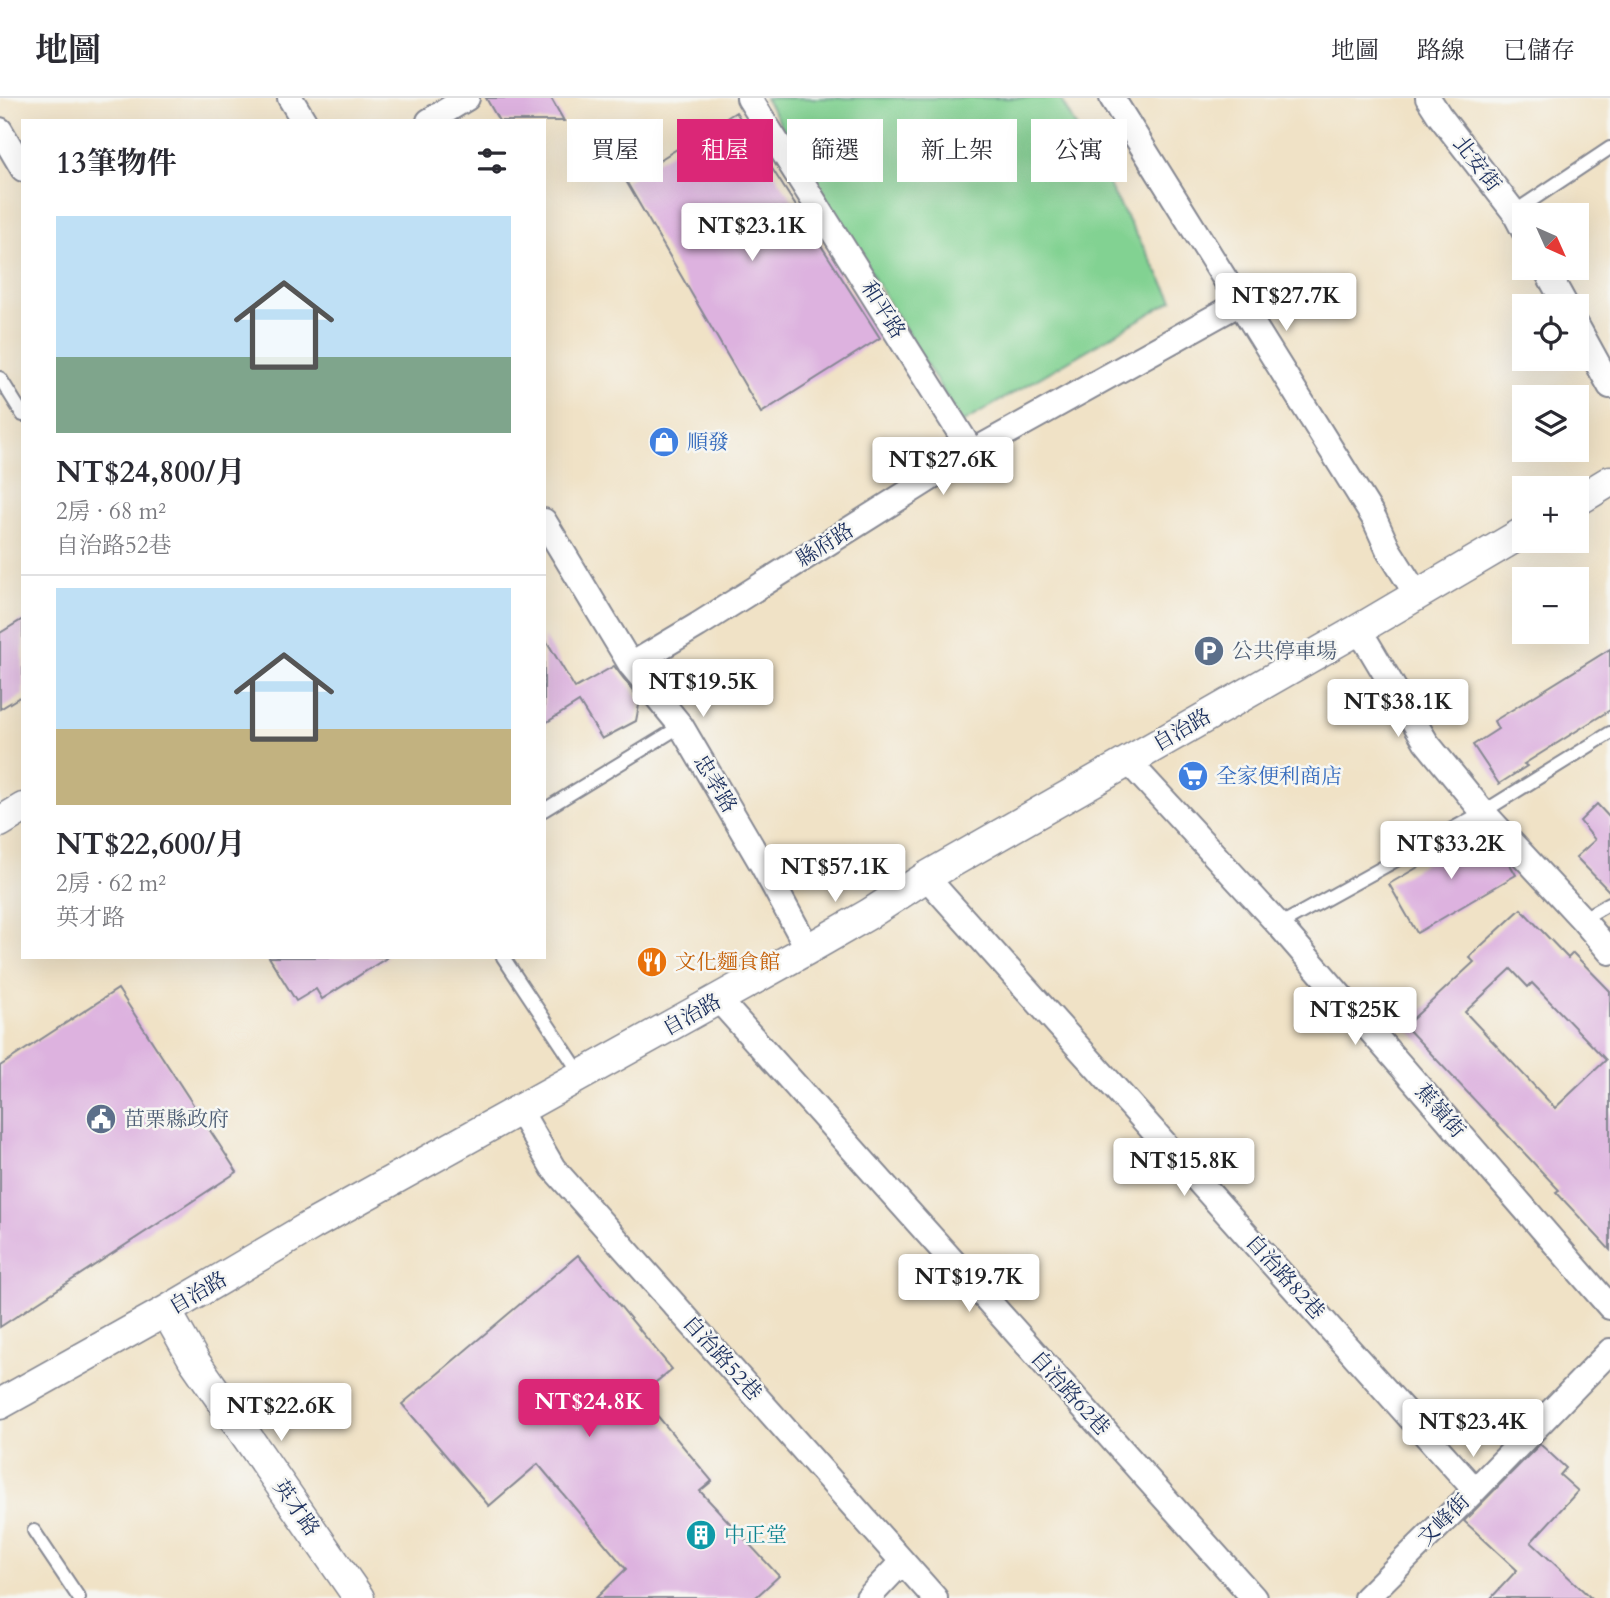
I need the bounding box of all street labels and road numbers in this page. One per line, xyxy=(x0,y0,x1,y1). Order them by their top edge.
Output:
street label: 北安街 xyxy=(1446,130,1508,198)
street label: 和平路 xyxy=(854,276,912,344)
street label: 縣府路 xyxy=(791,516,859,574)
street label: 自治路 xyxy=(1147,702,1217,758)
street label: 忠孝路 xyxy=(686,750,744,818)
street label: 自治路 xyxy=(657,987,727,1043)
street label: 蕉嶺街 xyxy=(1408,1078,1472,1144)
street label: 自治路82巷 xyxy=(1239,1228,1331,1326)
street label: 自治路 xyxy=(163,1265,233,1321)
street label: 自治路52巷 xyxy=(676,1309,768,1407)
street label: 自治路62巷 xyxy=(1024,1344,1116,1442)
street label: 英才路 xyxy=(266,1474,326,1542)
street label: 文峰街 xyxy=(1411,1487,1477,1553)

